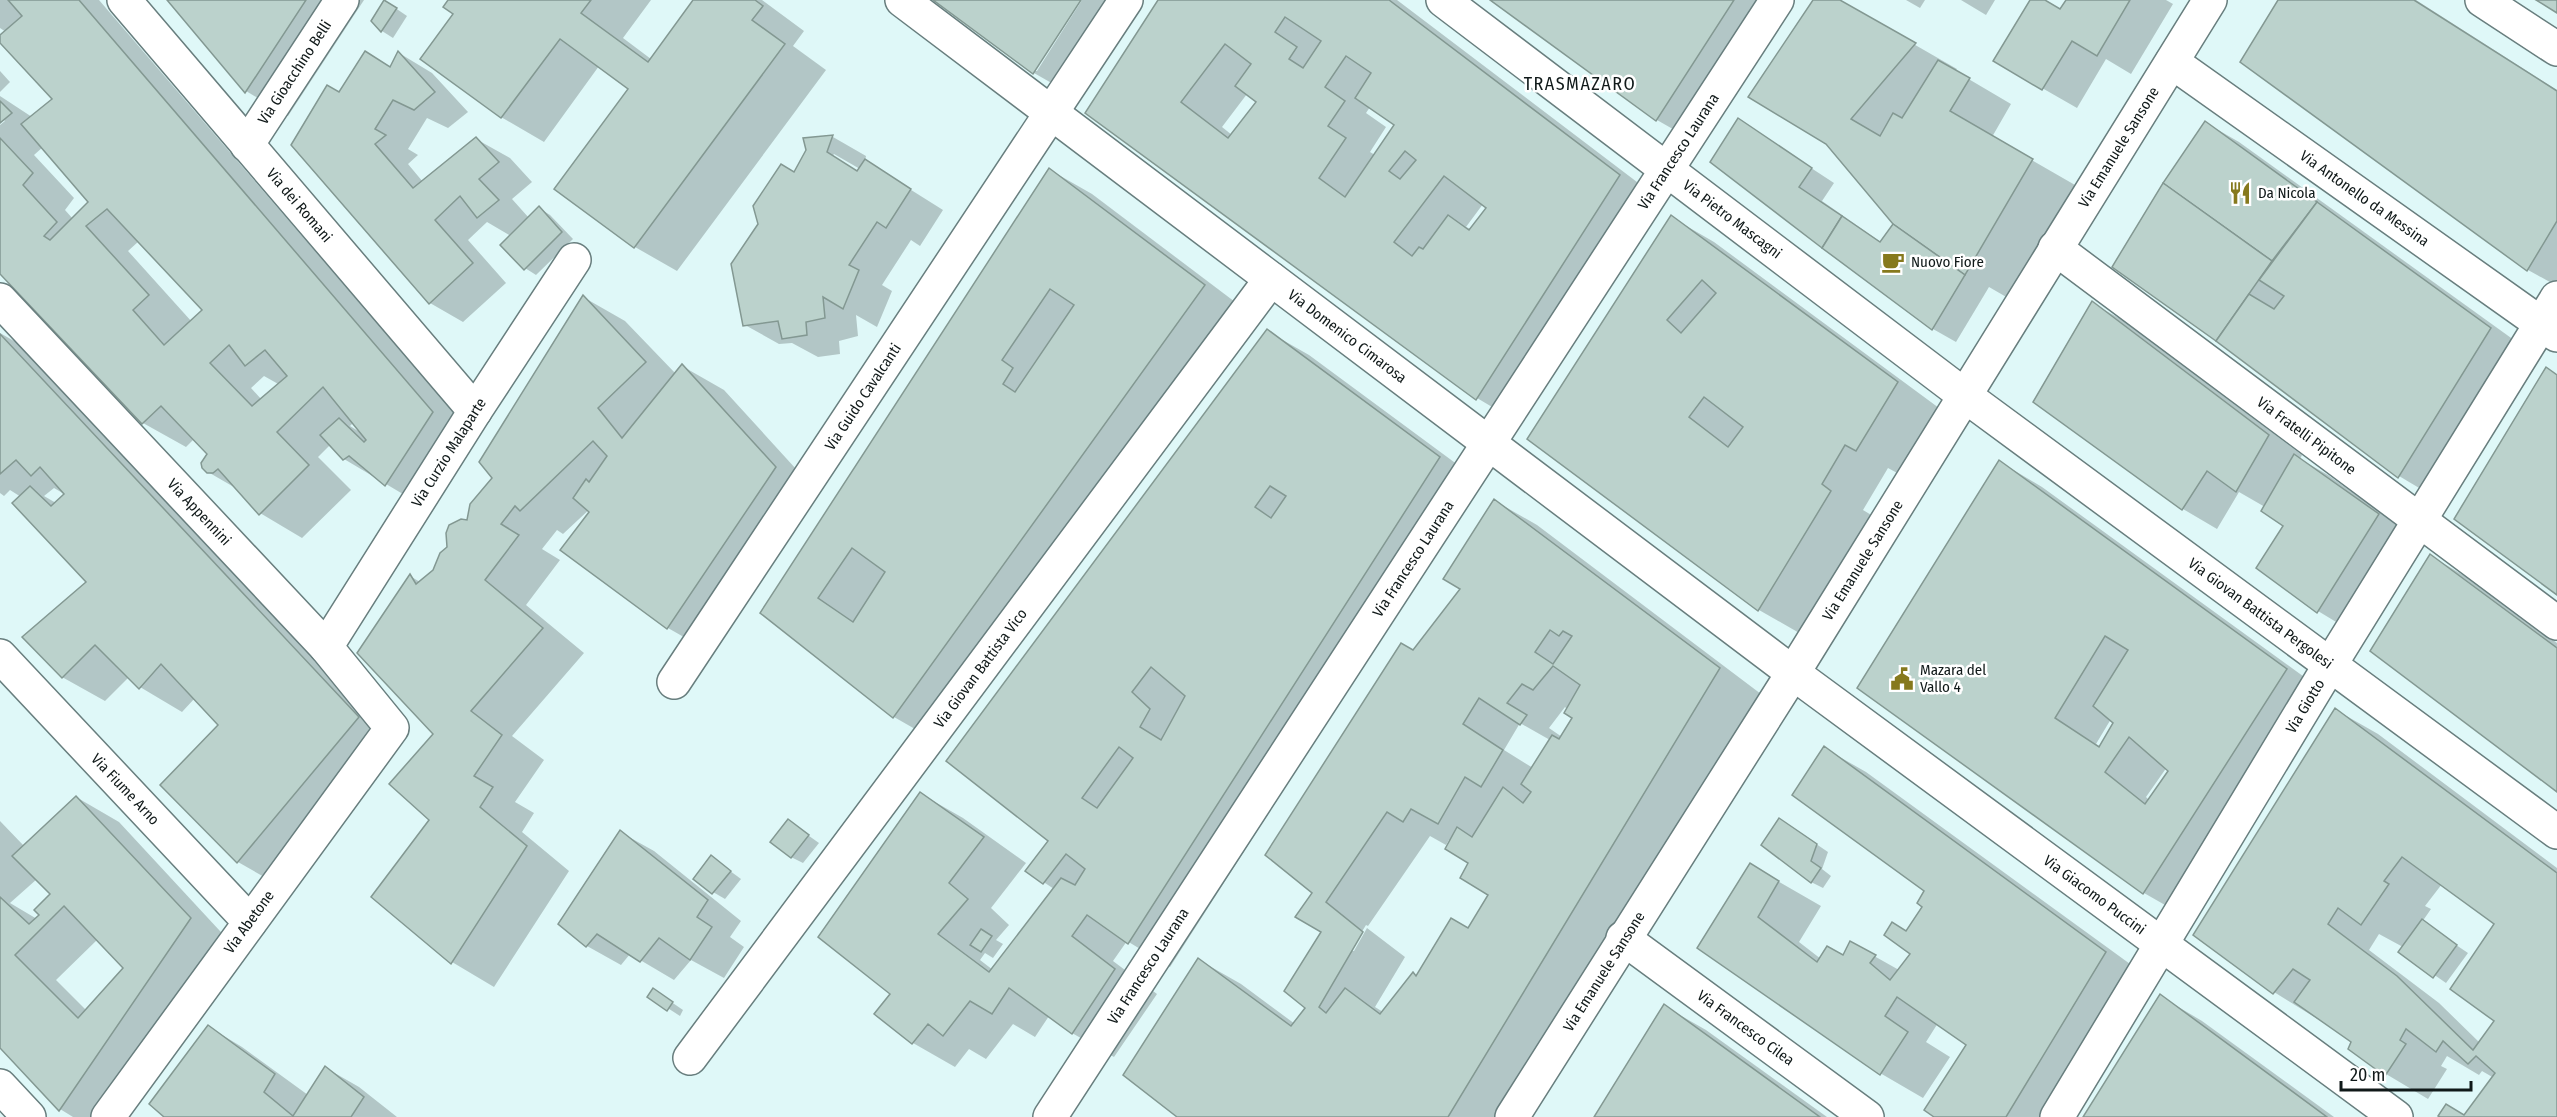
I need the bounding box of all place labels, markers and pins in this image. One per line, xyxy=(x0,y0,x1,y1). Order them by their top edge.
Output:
restaurant icon: Da Nicola xyxy=(2227,180,2253,206)
place label: Da Nicola xyxy=(2258,184,2316,202)
cafe icon: Nuovo Fiore xyxy=(1880,249,1906,275)
place label: Nuovo Fiore xyxy=(1911,253,1984,271)
place label: Mazara del Vallo 4 xyxy=(1920,661,1986,696)
public building icon: Mazara del Vallo 4 xyxy=(1889,666,1915,692)

